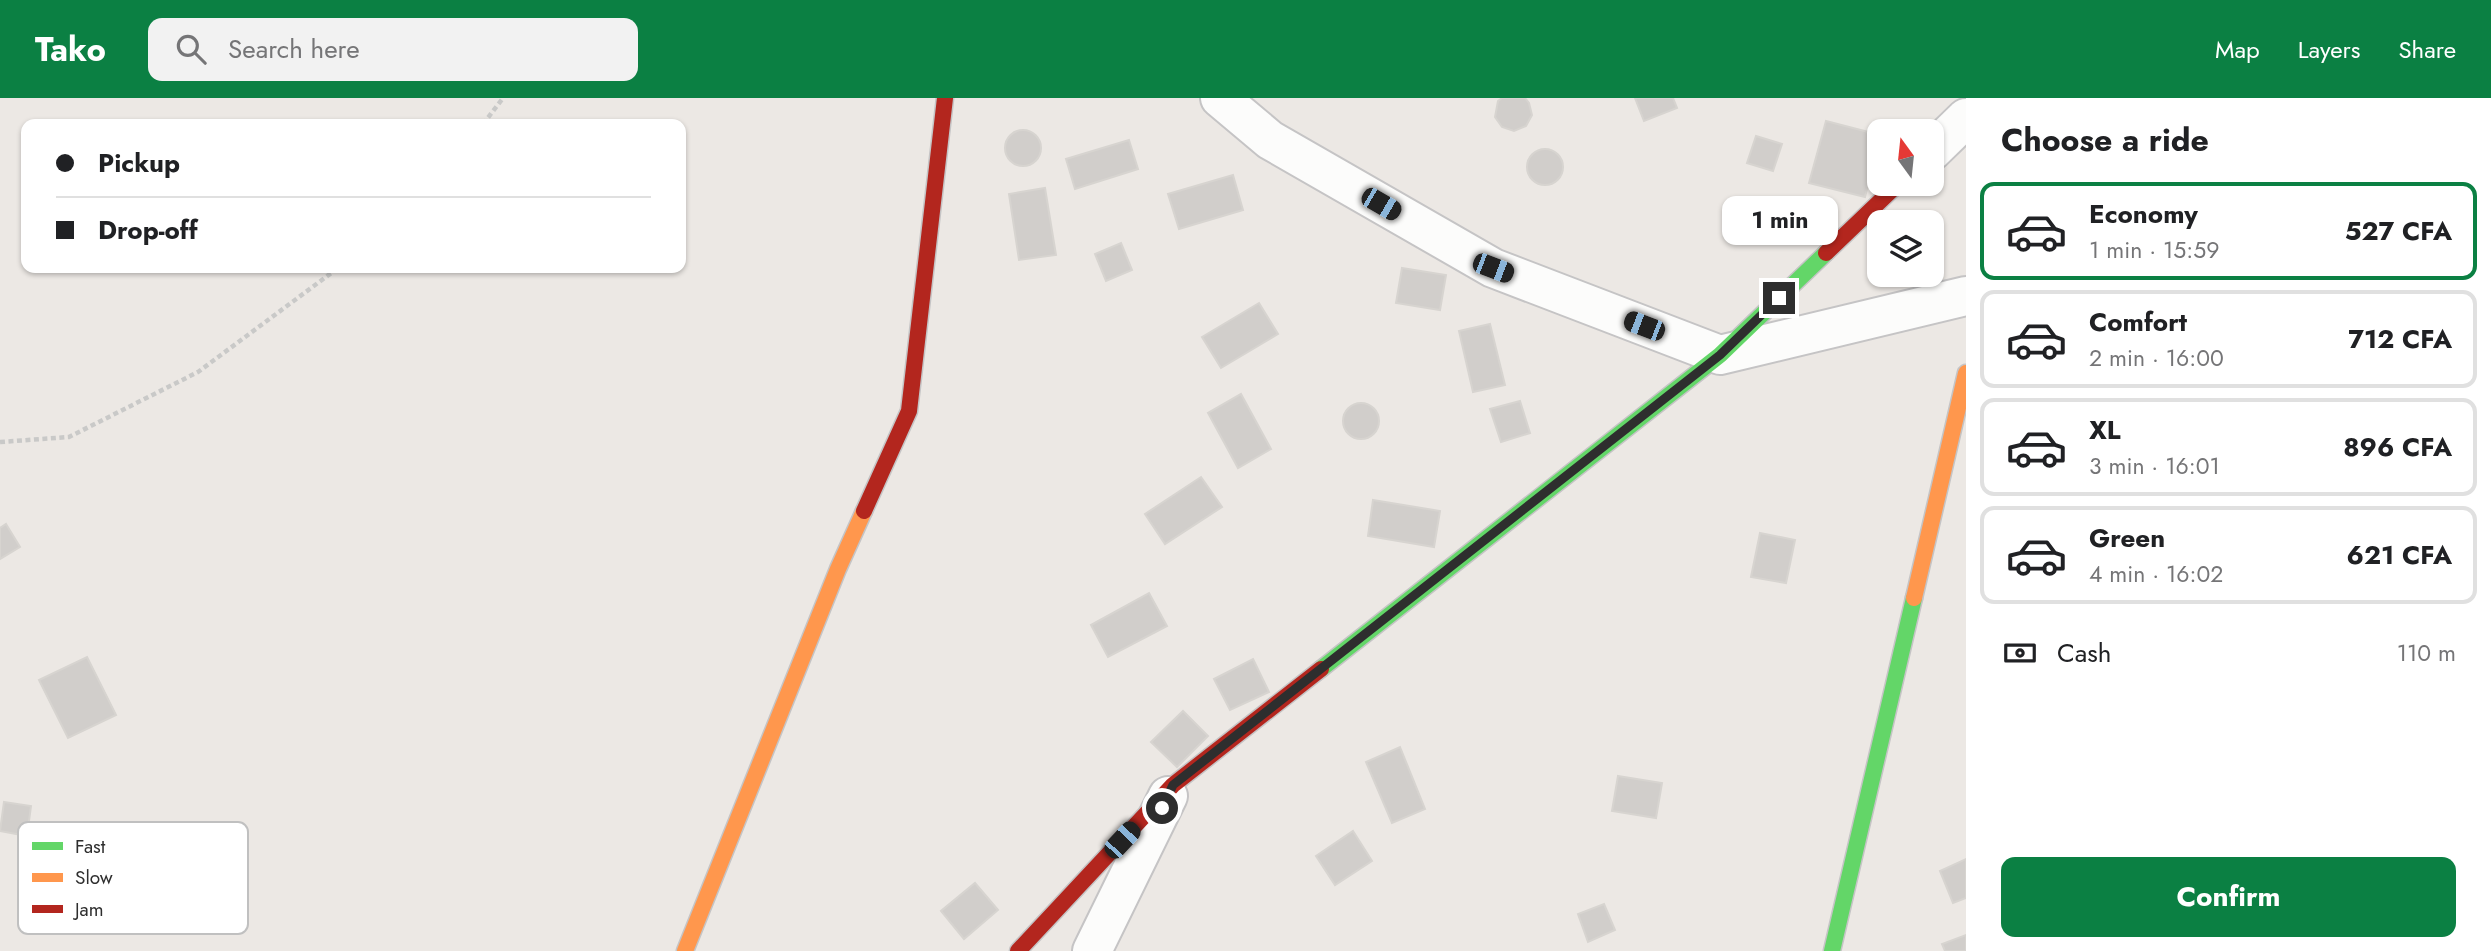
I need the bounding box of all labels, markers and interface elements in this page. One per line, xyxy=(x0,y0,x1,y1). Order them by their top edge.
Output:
search box xyxy=(148,18,638,81)
text: Tako xyxy=(35,26,106,73)
icon: search xyxy=(172,30,210,68)
text: Search here xyxy=(228,30,360,68)
text: Map xyxy=(2215,32,2260,67)
text: Layers xyxy=(2298,32,2360,67)
text: Share xyxy=(2398,32,2456,67)
text: Choose a ride xyxy=(2001,117,2209,163)
north arrow xyxy=(1867,119,1944,196)
map controls xyxy=(1867,119,1944,287)
text: Pickup xyxy=(98,144,180,182)
car xyxy=(1358,184,1405,224)
text: Economy xyxy=(2089,195,2198,233)
callout: 1 min xyxy=(1721,197,1837,246)
icon: car xyxy=(2005,200,2068,263)
text: 1 min xyxy=(1751,203,1809,237)
button: layers xyxy=(1867,210,1944,287)
text: Drop-off xyxy=(98,211,198,249)
text: 527 CFA xyxy=(2345,212,2452,250)
text: 1 min · 15:59 xyxy=(2089,233,2219,267)
car xyxy=(1470,251,1517,285)
route end xyxy=(1763,282,1795,314)
text: Comfort xyxy=(2089,303,2187,341)
icon: car xyxy=(2005,308,2068,371)
car xyxy=(1621,309,1668,343)
text: 712 CFA xyxy=(2348,320,2452,358)
text: 2 min · 16:00 xyxy=(2089,341,2224,375)
text: XL xyxy=(2089,411,2121,449)
icon: car xyxy=(2005,416,2068,479)
text: 896 CFA xyxy=(2343,428,2452,466)
text: 3 min · 16:01 xyxy=(2089,449,2220,483)
text: Green xyxy=(2089,519,2165,557)
icon: car xyxy=(2005,524,2068,587)
text: 621 CFA xyxy=(2347,536,2452,574)
text: 4 min · 16:02 xyxy=(2089,557,2223,591)
icon: cash xyxy=(2001,634,2039,672)
text: Cash xyxy=(2057,634,2111,672)
text: 110 m xyxy=(2397,636,2456,670)
route start xyxy=(1146,792,1178,824)
car xyxy=(1100,817,1145,863)
legend xyxy=(18,822,248,934)
text: Fast xyxy=(75,833,106,860)
button: Confirm xyxy=(2001,857,2456,937)
text: Slow xyxy=(75,864,113,891)
text: Jam xyxy=(72,896,104,923)

